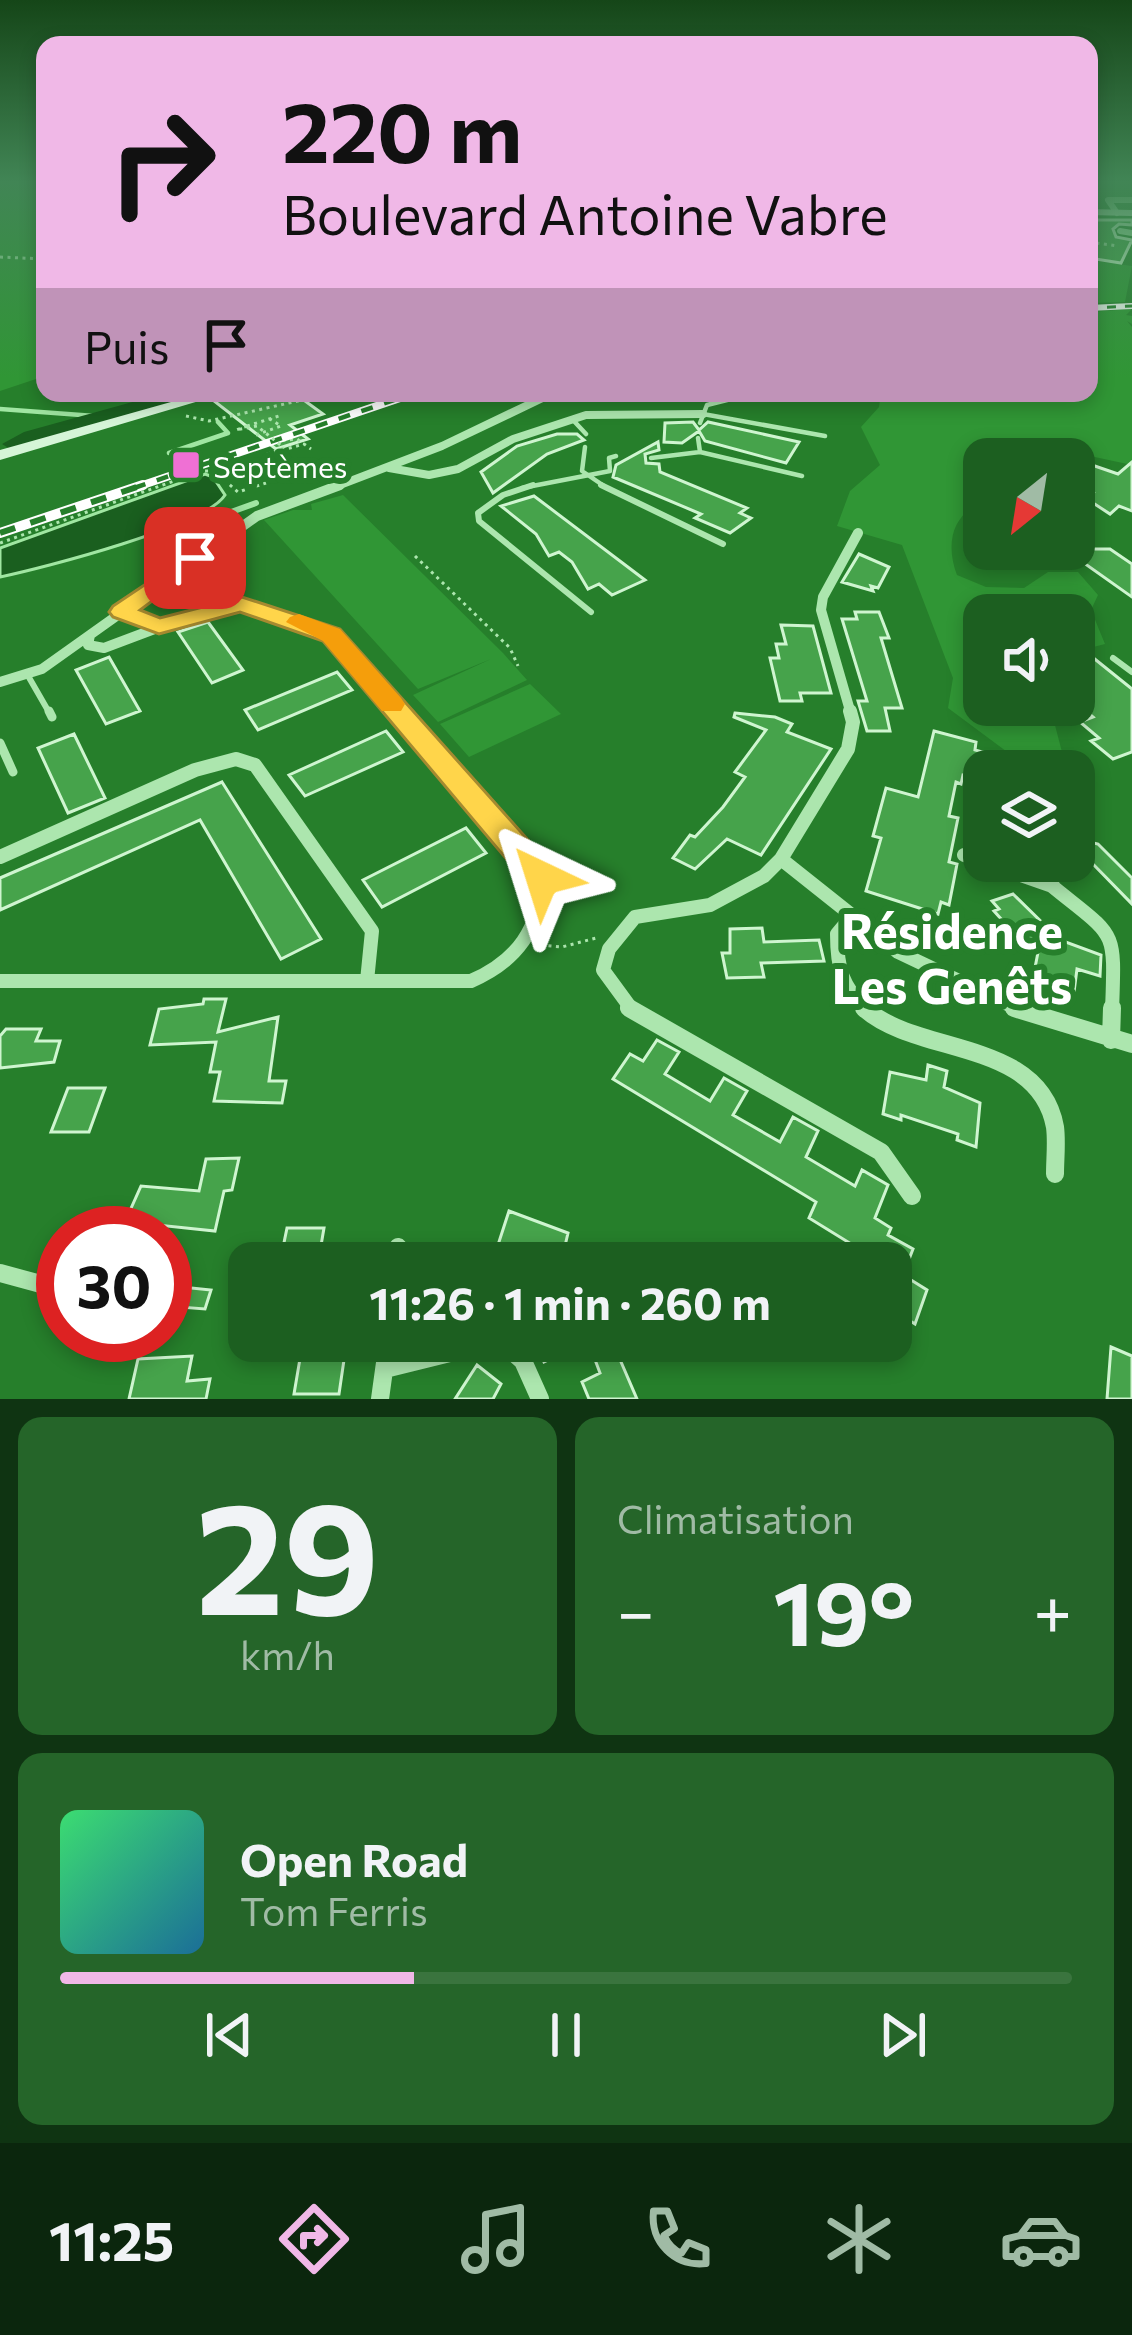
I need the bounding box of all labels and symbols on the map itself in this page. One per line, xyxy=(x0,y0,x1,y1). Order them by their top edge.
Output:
north arrow xyxy=(963,438,1095,570)
place label: Septèmes xyxy=(213,447,348,484)
marker: Septèmes xyxy=(170,449,202,481)
pin xyxy=(144,507,246,609)
position arrow xyxy=(479,815,605,941)
district label: Résidence Les Genêts xyxy=(832,900,1072,1014)
speed limit sign: 30 xyxy=(36,1206,192,1362)

